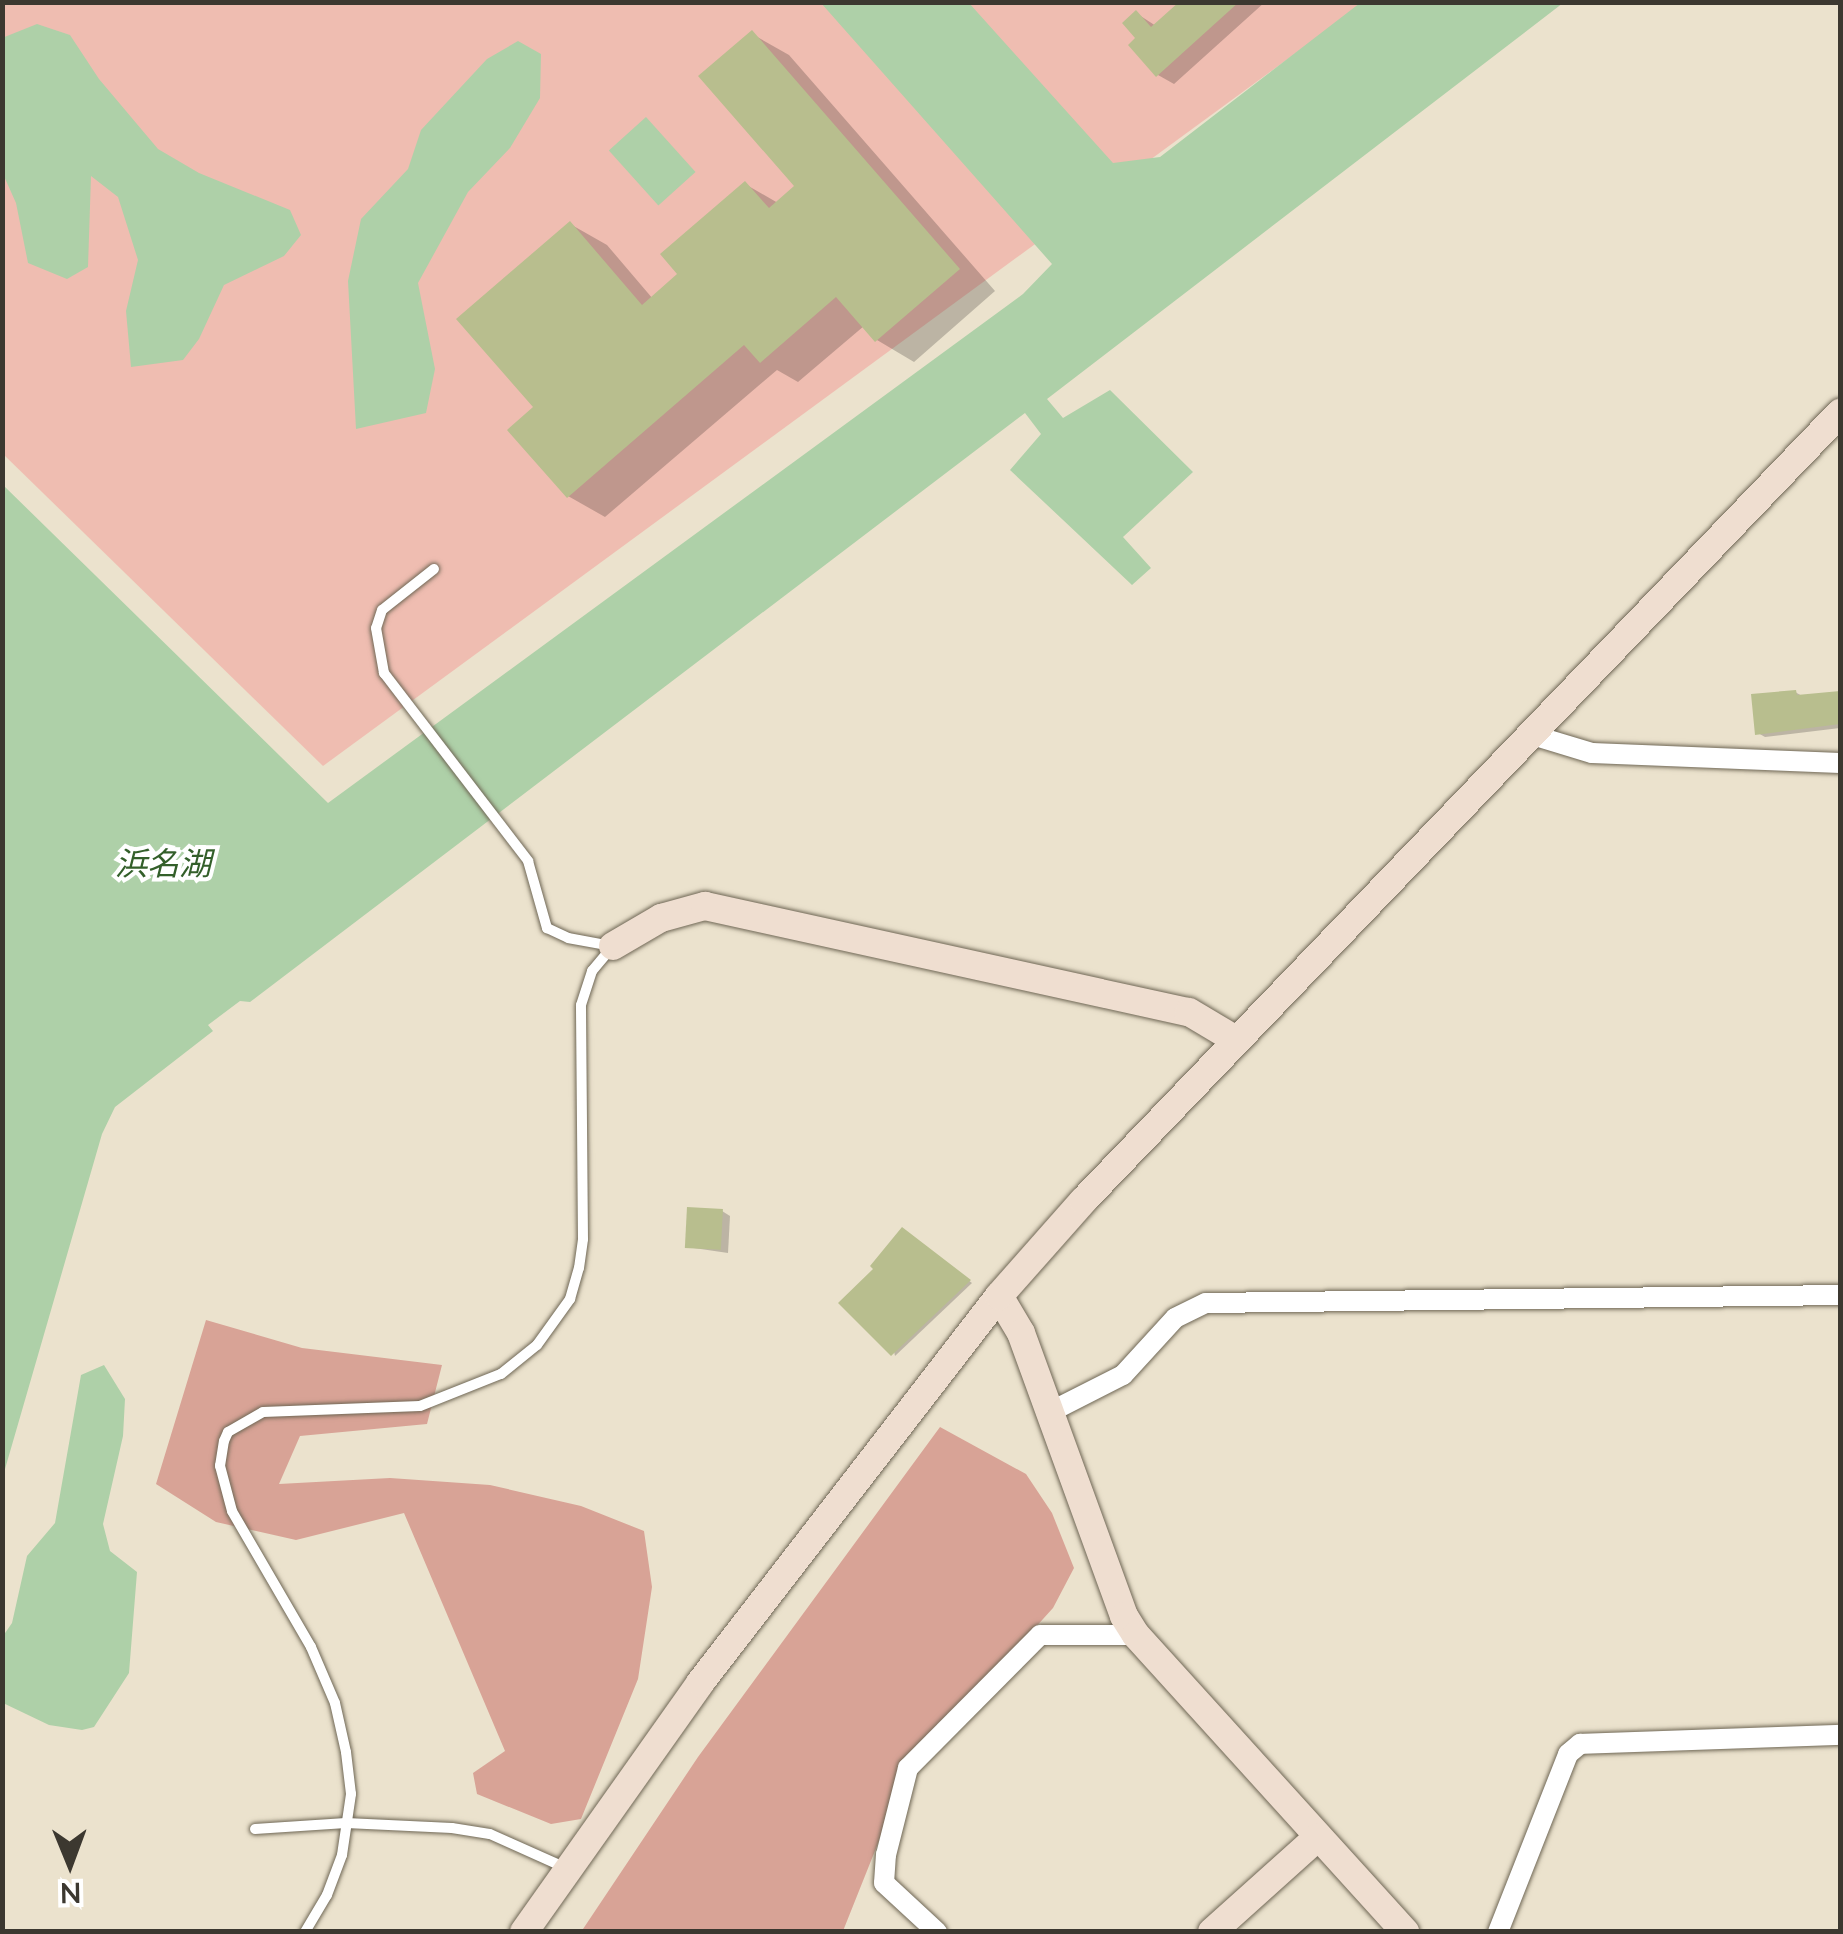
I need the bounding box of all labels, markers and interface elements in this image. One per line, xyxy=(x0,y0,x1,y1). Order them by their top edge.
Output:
water label: 浜名湖 xyxy=(115,844,211,882)
north arrow xyxy=(20,1814,120,1914)
text: N xyxy=(59,1877,82,1911)

